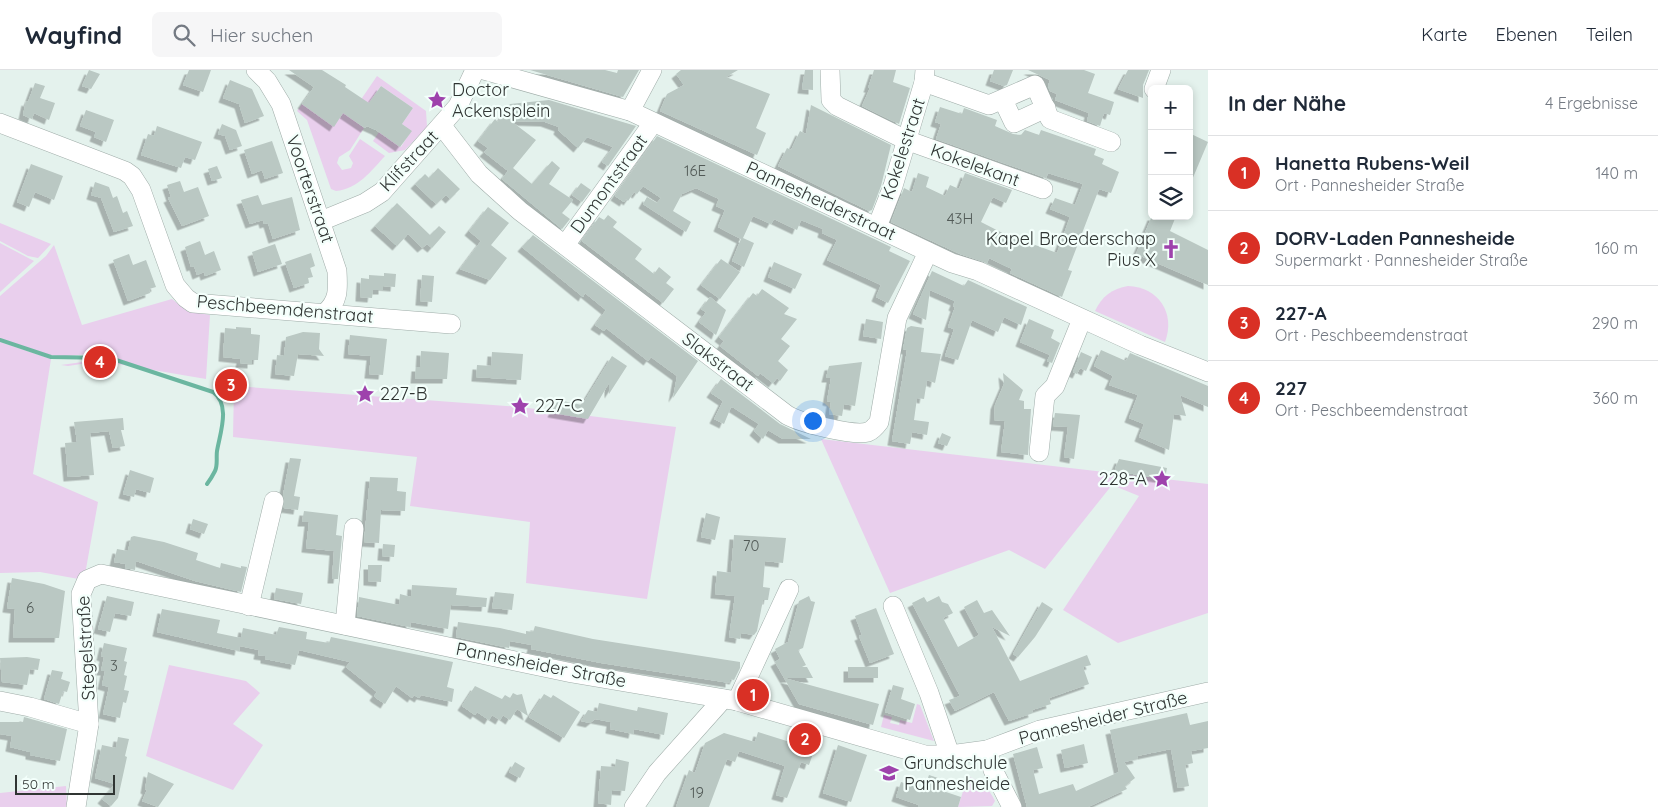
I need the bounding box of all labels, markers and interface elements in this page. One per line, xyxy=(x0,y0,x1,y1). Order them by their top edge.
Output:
search box xyxy=(152,12,502,57)
text: Wayfind xyxy=(25,20,122,50)
icon: search xyxy=(170,21,198,49)
text: Hier suchen xyxy=(210,23,313,47)
text: Karte xyxy=(1421,23,1467,46)
text: Ebenen xyxy=(1495,23,1558,46)
text: Teilen xyxy=(1586,23,1633,46)
place label: Doctor Ackensplein xyxy=(452,78,551,122)
map controls xyxy=(1148,85,1193,220)
button: + xyxy=(1148,85,1193,130)
place icon: Doctor Ackensplein xyxy=(426,89,448,111)
text: In der Nähe xyxy=(1228,90,1346,116)
text: 4 Ergebnisse xyxy=(1545,93,1638,113)
street label: Kokelestraat xyxy=(875,95,930,203)
street label: Klifstraat xyxy=(374,125,443,196)
street label: Dumontstraat xyxy=(565,130,652,238)
button: − xyxy=(1148,130,1193,175)
street label: Voorterstraat xyxy=(281,132,340,246)
street label: Kokelekant xyxy=(927,138,1023,191)
text: Hanetta Rubens-Weil xyxy=(1275,151,1470,175)
street label: Pannesheiderstraat xyxy=(743,156,900,245)
house number: 16E xyxy=(684,161,706,180)
text: 1 xyxy=(1241,163,1247,183)
text: 140 m xyxy=(1595,163,1638,183)
button: layers xyxy=(1148,175,1193,220)
text: Ort · Pannesheider Straße xyxy=(1275,175,1465,195)
house number: 43H xyxy=(947,209,973,228)
text: DORV-Laden Pannesheide xyxy=(1275,226,1515,250)
place label: Kapel Broederschap Pius X xyxy=(986,227,1156,271)
church icon: Kapel Broederschap Pius X xyxy=(1160,238,1182,260)
text: 2 xyxy=(1239,238,1249,258)
text: 160 m xyxy=(1595,238,1638,258)
text: Supermarkt · Pannesheider Straße xyxy=(1275,250,1528,270)
street label: Peschbeemdenstraat xyxy=(196,289,374,328)
text: 227-A xyxy=(1275,301,1327,325)
text: 3 xyxy=(1240,313,1248,333)
text: 290 m xyxy=(1592,313,1638,333)
text: Ort · Peschbeemdenstraat xyxy=(1275,325,1468,345)
street label: Slakstraat xyxy=(678,327,759,396)
pin: 4 xyxy=(84,343,116,381)
pin: 3 xyxy=(215,366,247,404)
text: 227 xyxy=(1275,376,1307,400)
place label: 227-B xyxy=(380,382,428,405)
place icon: 227-B xyxy=(354,383,376,405)
text: 4 xyxy=(1239,388,1249,408)
text: 360 m xyxy=(1593,388,1638,408)
place label: 227-C xyxy=(535,394,583,417)
place icon: 227-C xyxy=(509,395,531,417)
text: Ort · Peschbeemdenstraat xyxy=(1275,400,1468,420)
your location xyxy=(800,408,826,434)
place label: 228-A xyxy=(1099,467,1147,490)
place icon: 228-A xyxy=(1151,468,1173,490)
house number: 70 xyxy=(743,536,759,555)
street label: Stegelstraße xyxy=(71,595,100,701)
house number: 6 xyxy=(26,598,34,617)
street label: Pannesheider Straße xyxy=(454,637,628,692)
house number: 3 xyxy=(110,656,118,675)
pin: 1 xyxy=(737,676,769,714)
street label: Pannesheider Straße xyxy=(1016,685,1190,750)
pin: 2 xyxy=(789,720,821,758)
place label: Grundschule Pannesheide xyxy=(904,751,1010,795)
school or university icon: Grundschule Pannesheide xyxy=(878,762,900,784)
scale bar xyxy=(15,772,115,795)
text: 50 m xyxy=(22,775,55,793)
house number: 19 xyxy=(690,783,704,802)

